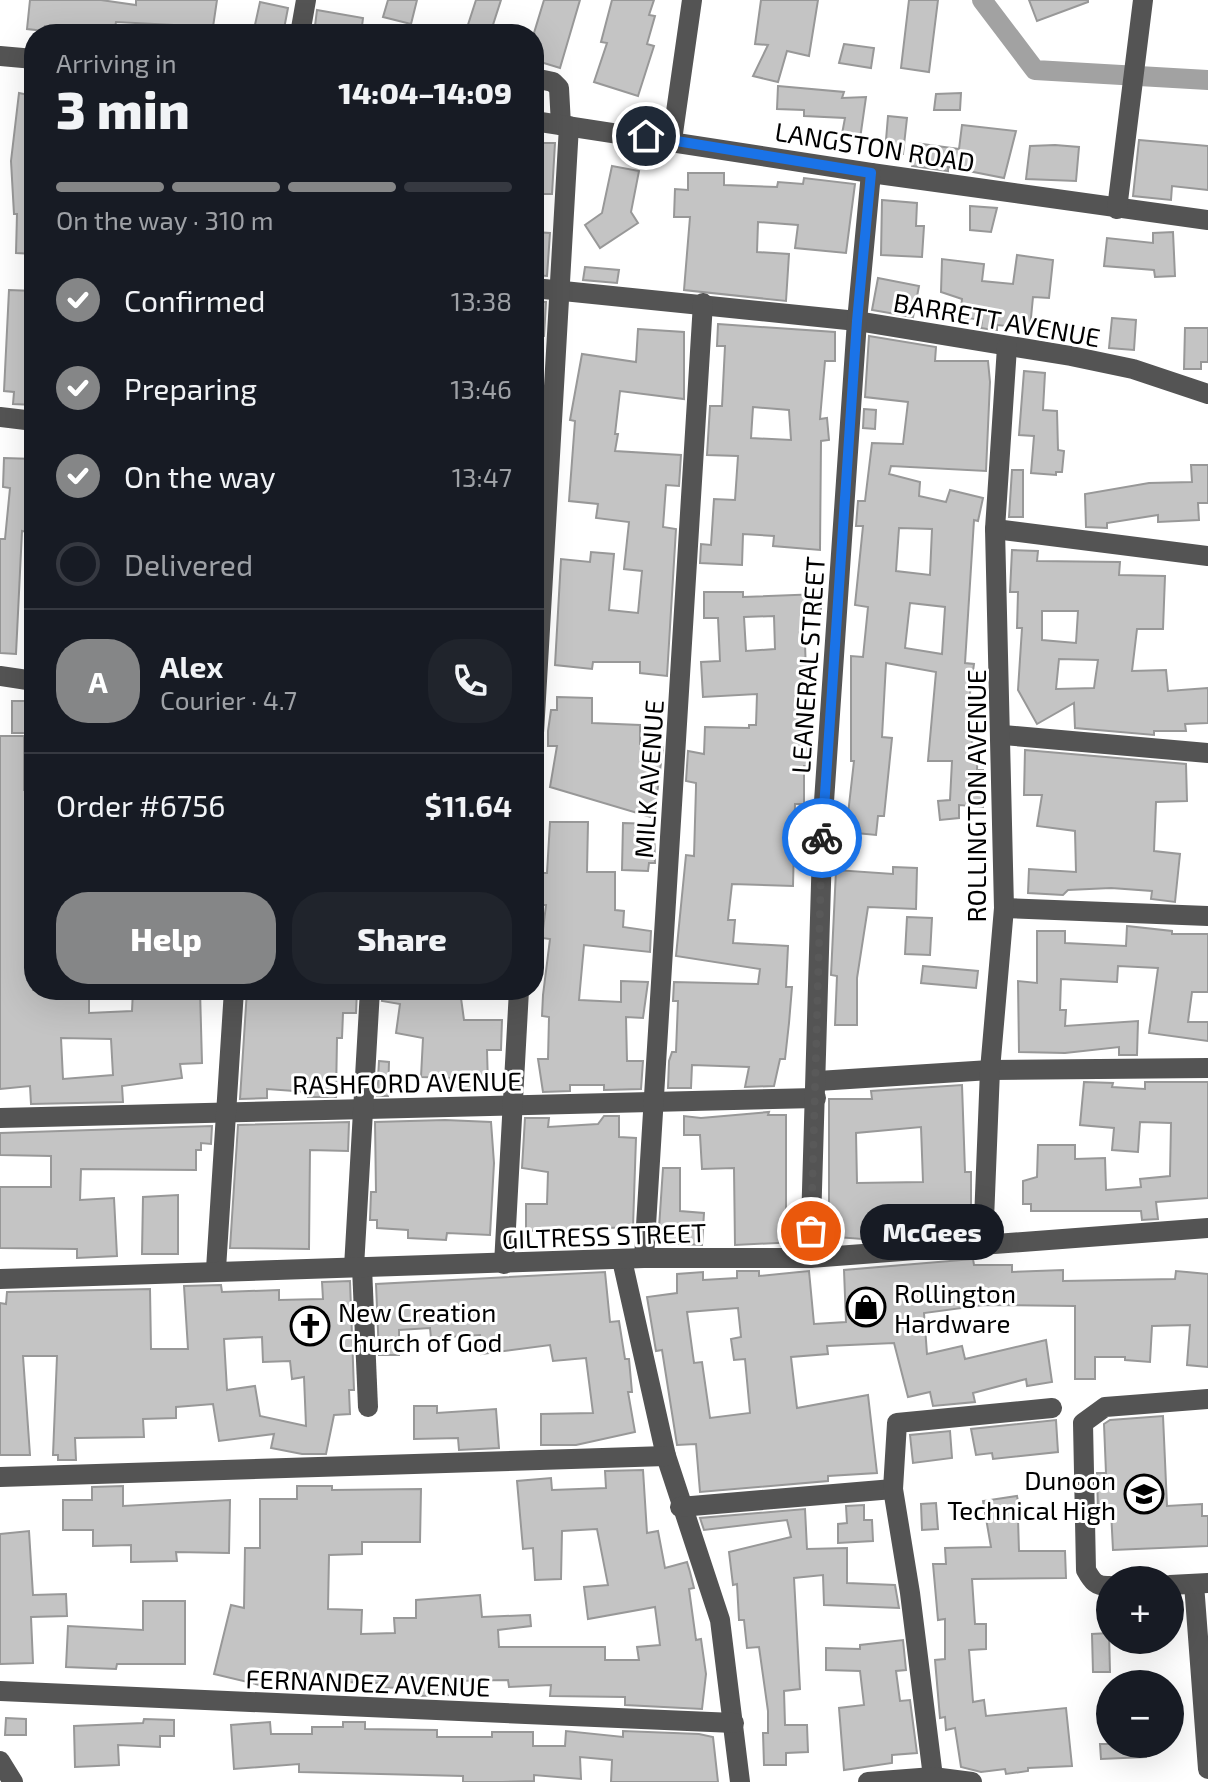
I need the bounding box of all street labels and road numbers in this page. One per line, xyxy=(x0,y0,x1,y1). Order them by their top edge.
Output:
street label: LANGSTON ROAD xyxy=(773,115,977,177)
street label: BARRETT AVENUE xyxy=(891,286,1103,352)
street label: LEANERAL STREET xyxy=(784,555,830,775)
street label: ROLLINGTON AVENUE xyxy=(960,669,991,923)
street label: MILK AVENUE xyxy=(627,699,669,859)
street label: RASHFORD AVENUE xyxy=(292,1064,522,1100)
street label: GILTRESS STREET xyxy=(501,1216,707,1254)
street label: FERNANDEZ AVENUE xyxy=(245,1662,491,1702)

